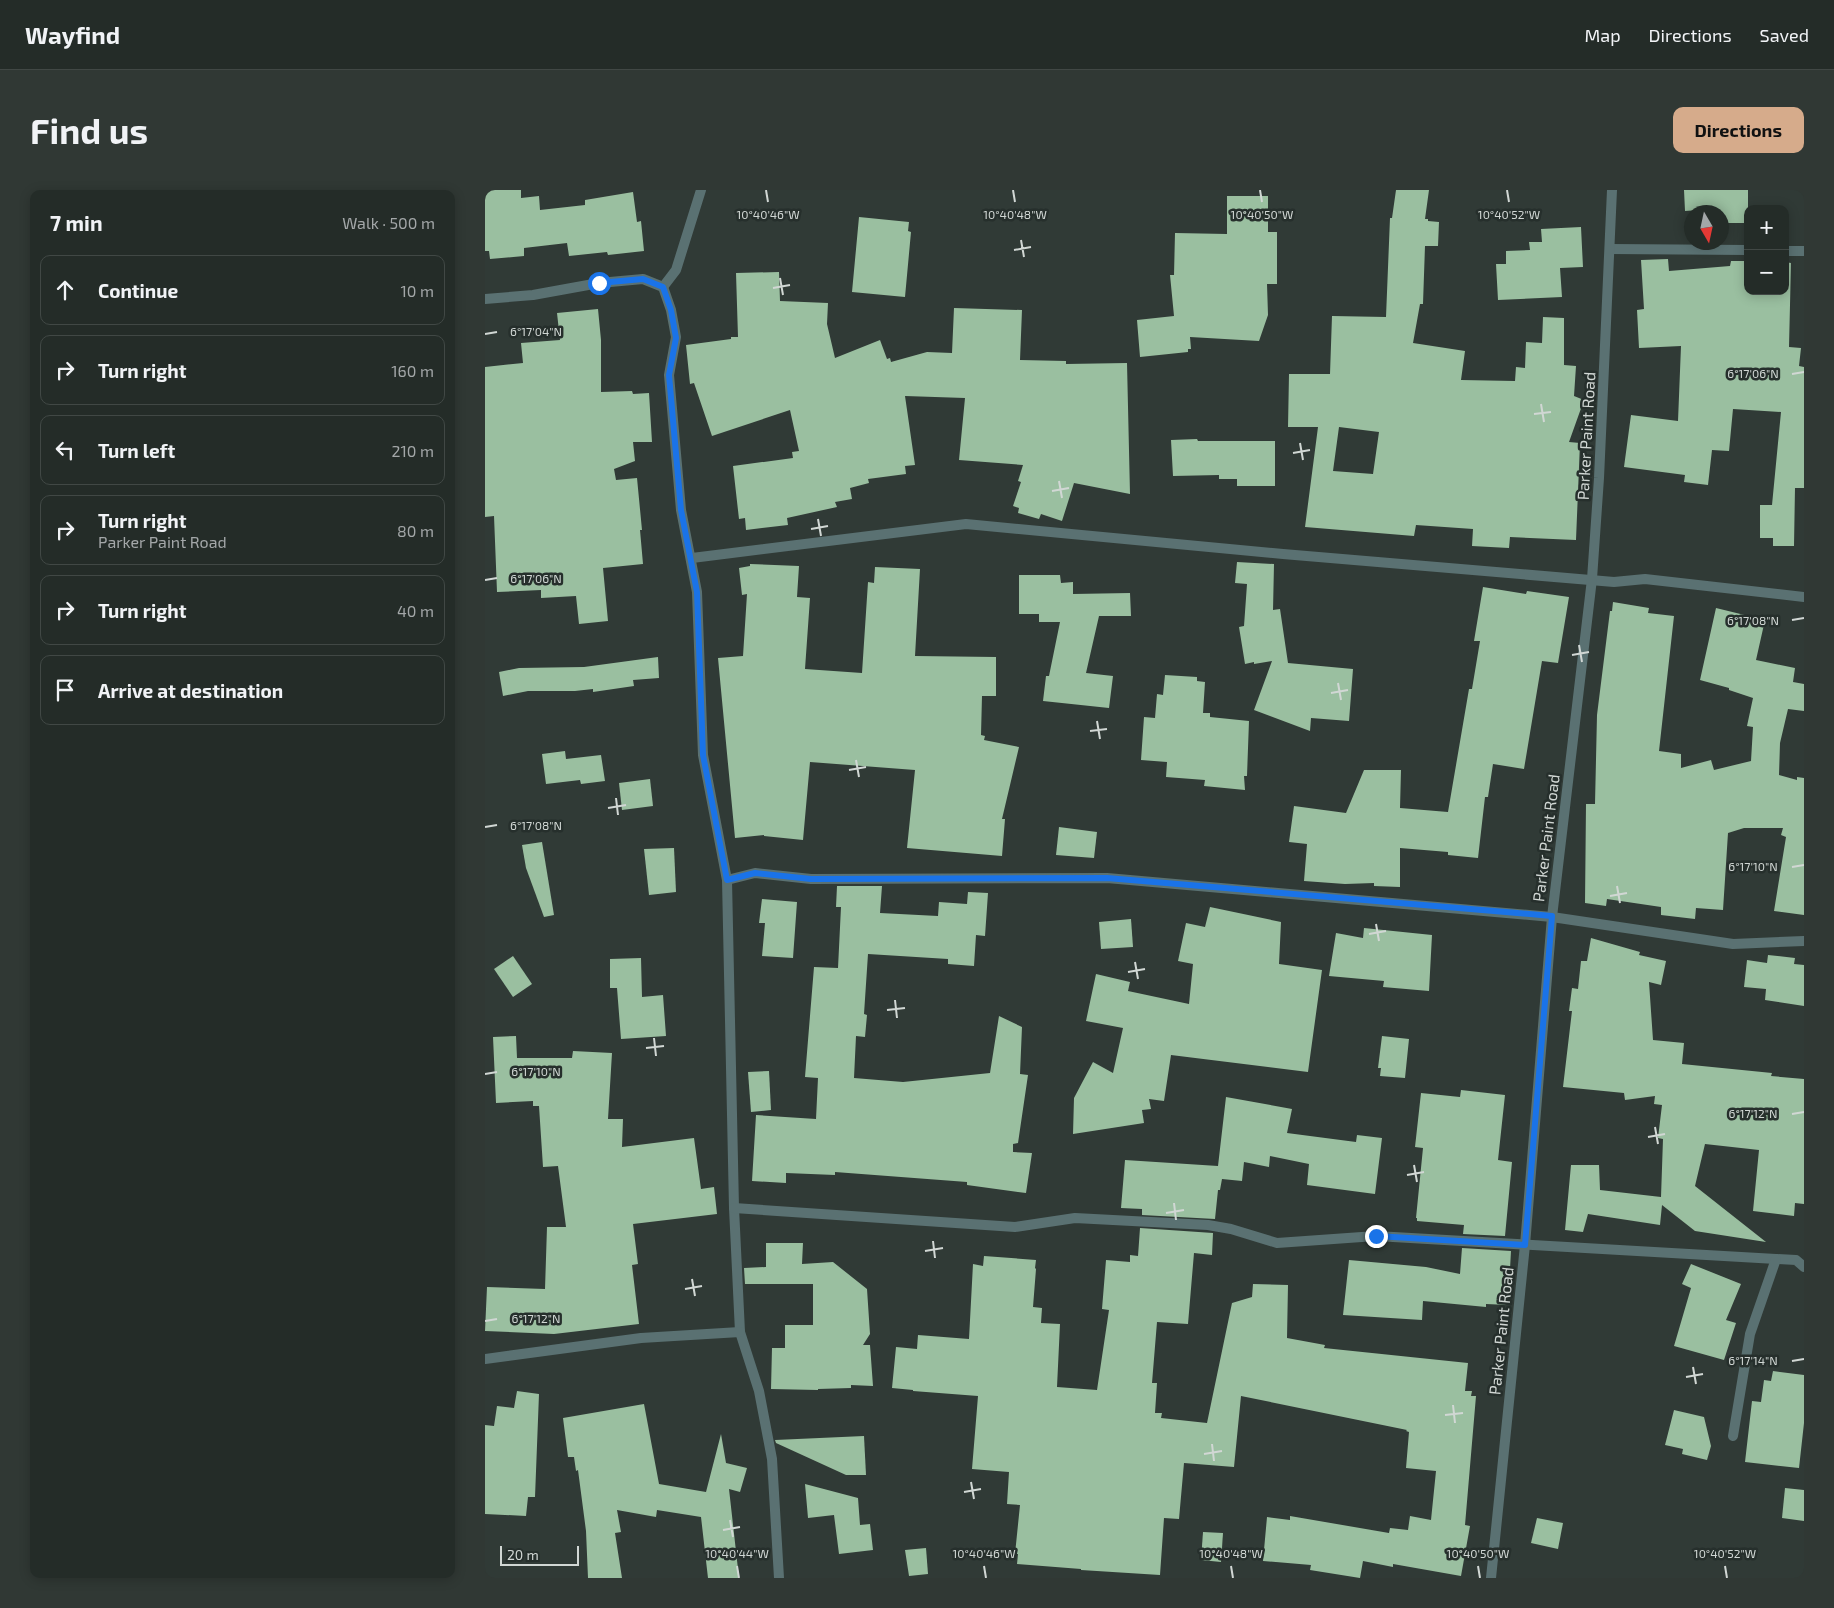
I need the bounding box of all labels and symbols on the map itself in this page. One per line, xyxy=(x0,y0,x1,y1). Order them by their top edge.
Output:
north arrow xyxy=(1684,205,1729,250)
text: 10°40'46"W xyxy=(736,207,800,221)
text: 10°40'48"W xyxy=(983,207,1047,221)
text: 10°40'50"W xyxy=(1231,207,1293,221)
text: 10°40'52"W xyxy=(1478,207,1540,221)
route start xyxy=(588,272,611,295)
text: 6°17'04"N xyxy=(510,324,562,338)
text: 6°17'06"N xyxy=(1727,366,1779,380)
street label: Parker Paint Road xyxy=(1573,371,1598,501)
text: 6°17'06"N xyxy=(510,571,562,585)
text: 6°17'08"N xyxy=(1727,613,1779,627)
street label: Parker Paint Road xyxy=(1528,773,1563,903)
text: 6°17'08"N xyxy=(510,818,562,832)
text: 6°17'10"N xyxy=(1728,859,1778,873)
text: 6°17'10"N xyxy=(511,1064,561,1078)
text: 6°17'12"N xyxy=(1729,1106,1777,1120)
route end xyxy=(1365,1225,1388,1248)
street label: Parker Paint Road xyxy=(1484,1266,1517,1396)
text: 6°17'12"N xyxy=(512,1311,560,1325)
text: 6°17'14"N xyxy=(1728,1353,1778,1367)
scale bar xyxy=(500,1543,579,1566)
text: 10°40'44"W xyxy=(705,1546,769,1560)
text: 10°40'46"W xyxy=(952,1546,1016,1560)
text: 10°40'48"W xyxy=(1199,1546,1263,1560)
text: 10°40'50"W xyxy=(1447,1546,1509,1560)
text: 10°40'52"W xyxy=(1694,1546,1756,1560)

